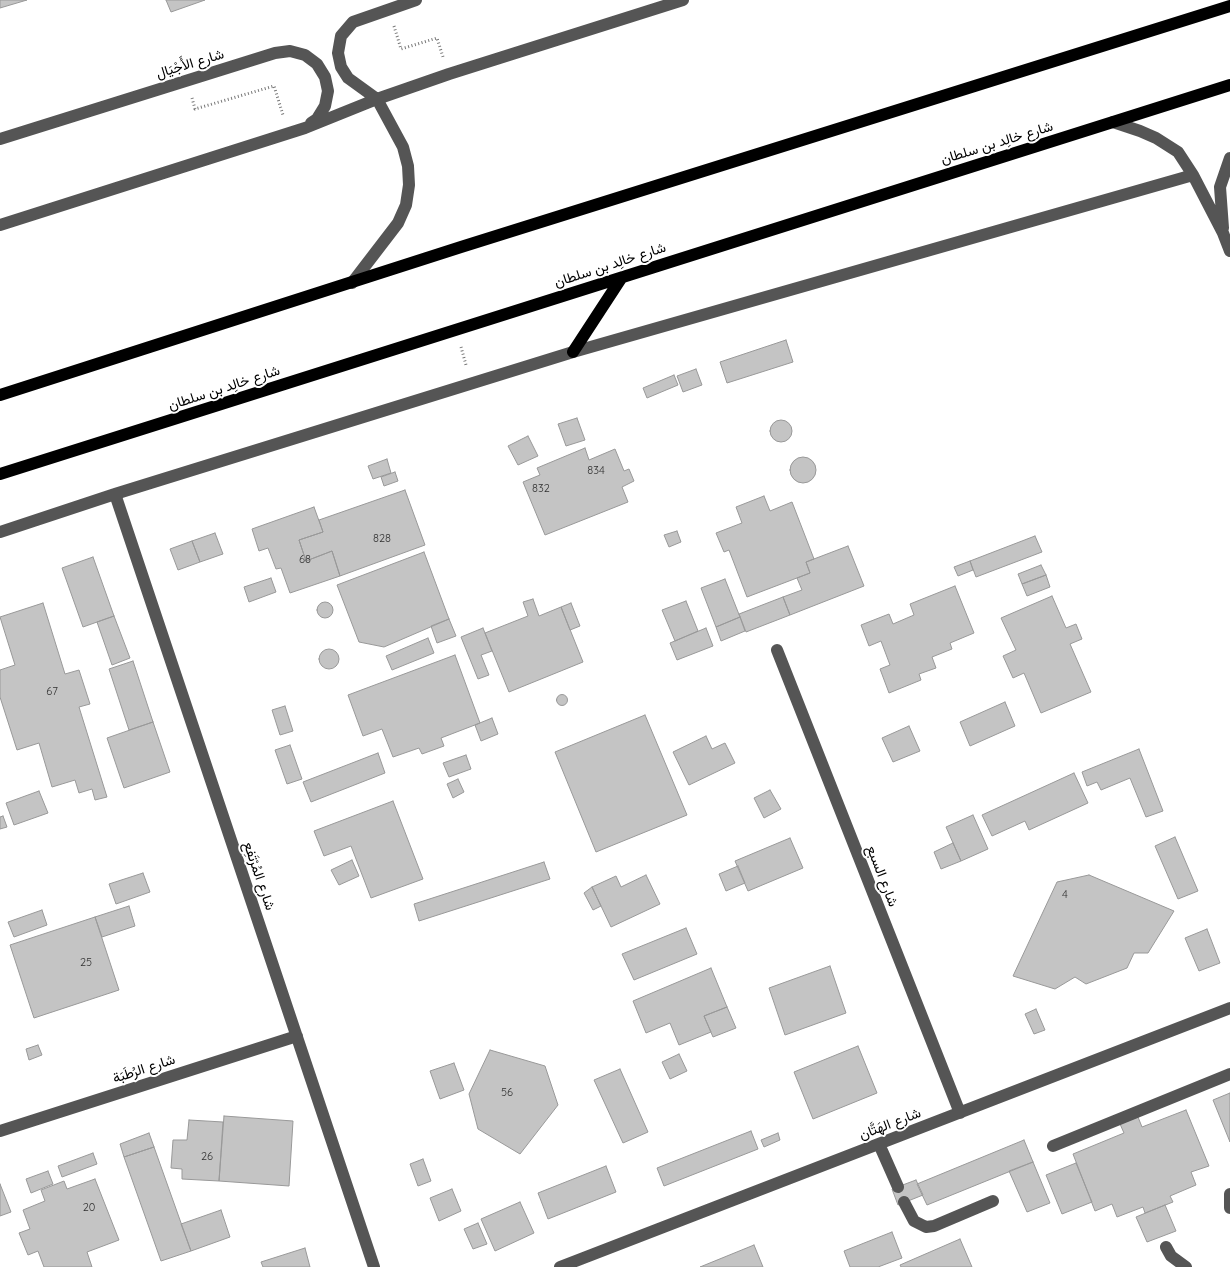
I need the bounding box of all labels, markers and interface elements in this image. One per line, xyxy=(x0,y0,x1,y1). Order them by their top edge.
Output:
street label: شارع الأَجْيَال xyxy=(154,46,226,82)
street label: شارع خالِد بن سلطان xyxy=(939,118,1055,168)
street label: شارع خالِد بن سلطان xyxy=(552,239,668,291)
street label: شارع خالِد بن سلطان xyxy=(166,362,282,414)
house number: 834 xyxy=(587,464,605,478)
house number: 832 xyxy=(532,482,550,496)
house number: 828 xyxy=(373,532,391,546)
house number: 68 xyxy=(299,553,311,567)
house number: 67 xyxy=(46,685,58,699)
street label: شارع المُرْتَفِع xyxy=(239,840,279,912)
street label: شارع السبع xyxy=(863,843,901,909)
house number: 4 xyxy=(1062,888,1068,902)
house number: 25 xyxy=(80,956,92,970)
street label: شارع الرُطَبَة xyxy=(111,1051,177,1087)
house number: 56 xyxy=(501,1086,513,1100)
street label: شارع الهَتَّان xyxy=(857,1105,923,1143)
house number: 26 xyxy=(201,1150,213,1164)
house number: 20 xyxy=(83,1201,95,1215)

